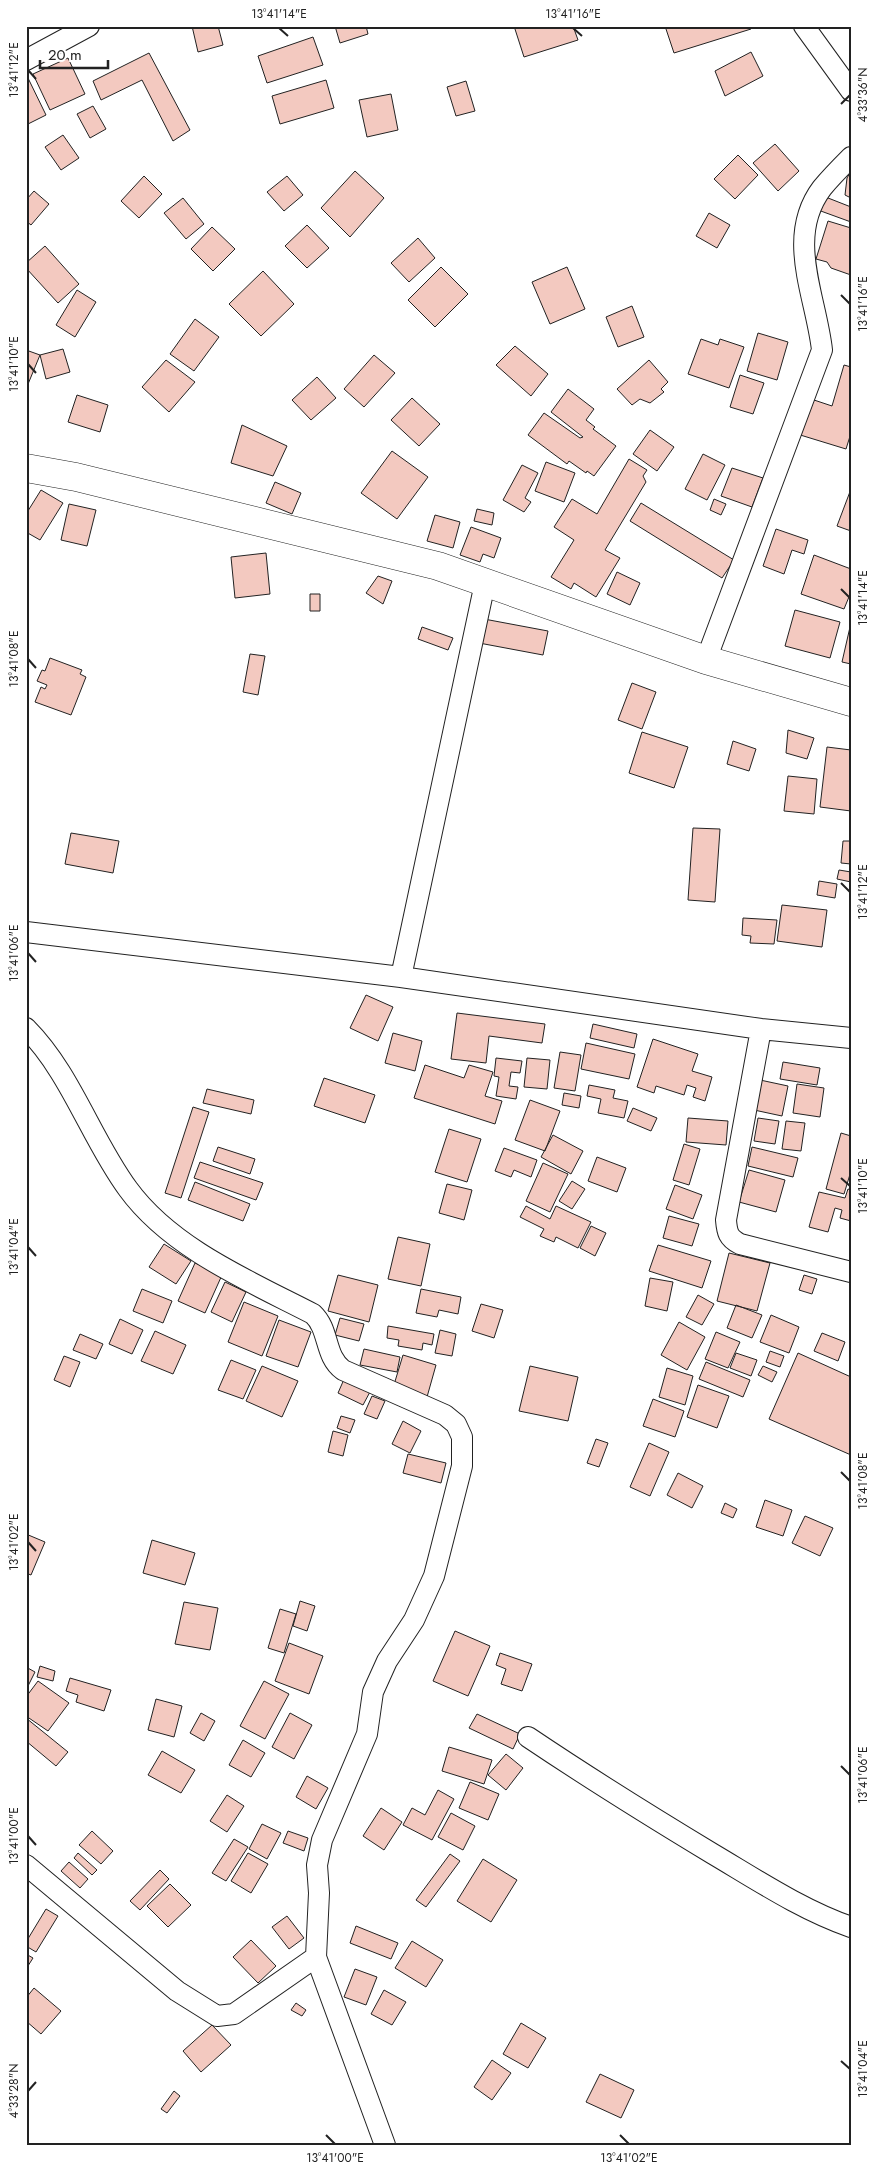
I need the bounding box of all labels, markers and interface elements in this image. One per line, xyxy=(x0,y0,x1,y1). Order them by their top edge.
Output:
text: 13°41'14"E xyxy=(251,5,307,23)
text: 13°41'16"E xyxy=(545,5,601,23)
scale bar xyxy=(40,38,108,70)
text: 13°41'12"E xyxy=(5,42,23,98)
text: 20 m xyxy=(48,44,82,66)
text: 4°33'36"N xyxy=(854,67,872,123)
text: 13°41'16"E xyxy=(854,276,872,332)
text: 13°41'10"E xyxy=(5,336,23,392)
text: 13°41'14"E xyxy=(854,570,872,626)
text: 13°41'08"E xyxy=(5,630,23,688)
text: 13°41'12"E xyxy=(854,864,872,920)
text: 13°41'06"E xyxy=(5,924,23,982)
text: 13°41'10"E xyxy=(854,1158,872,1214)
text: 13°41'04"E xyxy=(5,1218,23,1276)
text: 13°41'08"E xyxy=(854,1452,872,1510)
text: 13°41'02"E xyxy=(5,1513,23,1571)
text: 13°41'06"E xyxy=(854,1746,872,1804)
text: 13°41'00"E xyxy=(5,1807,23,1865)
text: 13°41'04"E xyxy=(854,2040,872,2098)
text: 4°33'28"N xyxy=(5,2063,23,2119)
text: 13°41'00"E xyxy=(306,2149,364,2167)
text: 13°41'02"E xyxy=(600,2149,658,2167)

